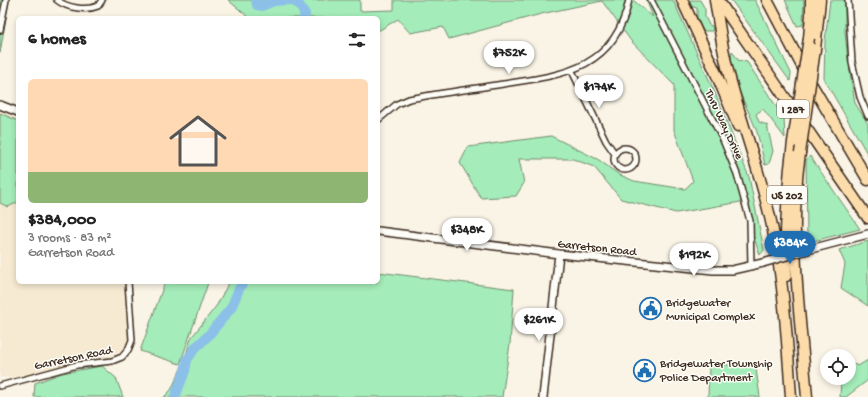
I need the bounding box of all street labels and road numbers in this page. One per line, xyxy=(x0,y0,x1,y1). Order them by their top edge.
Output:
street label: Thru Way Drive xyxy=(700,87,746,163)
road number: I 287 xyxy=(777,100,809,118)
road number: US 202 xyxy=(767,186,807,204)
street label: Garretson Road xyxy=(557,238,638,260)
street label: Garretson Road xyxy=(33,344,115,374)

